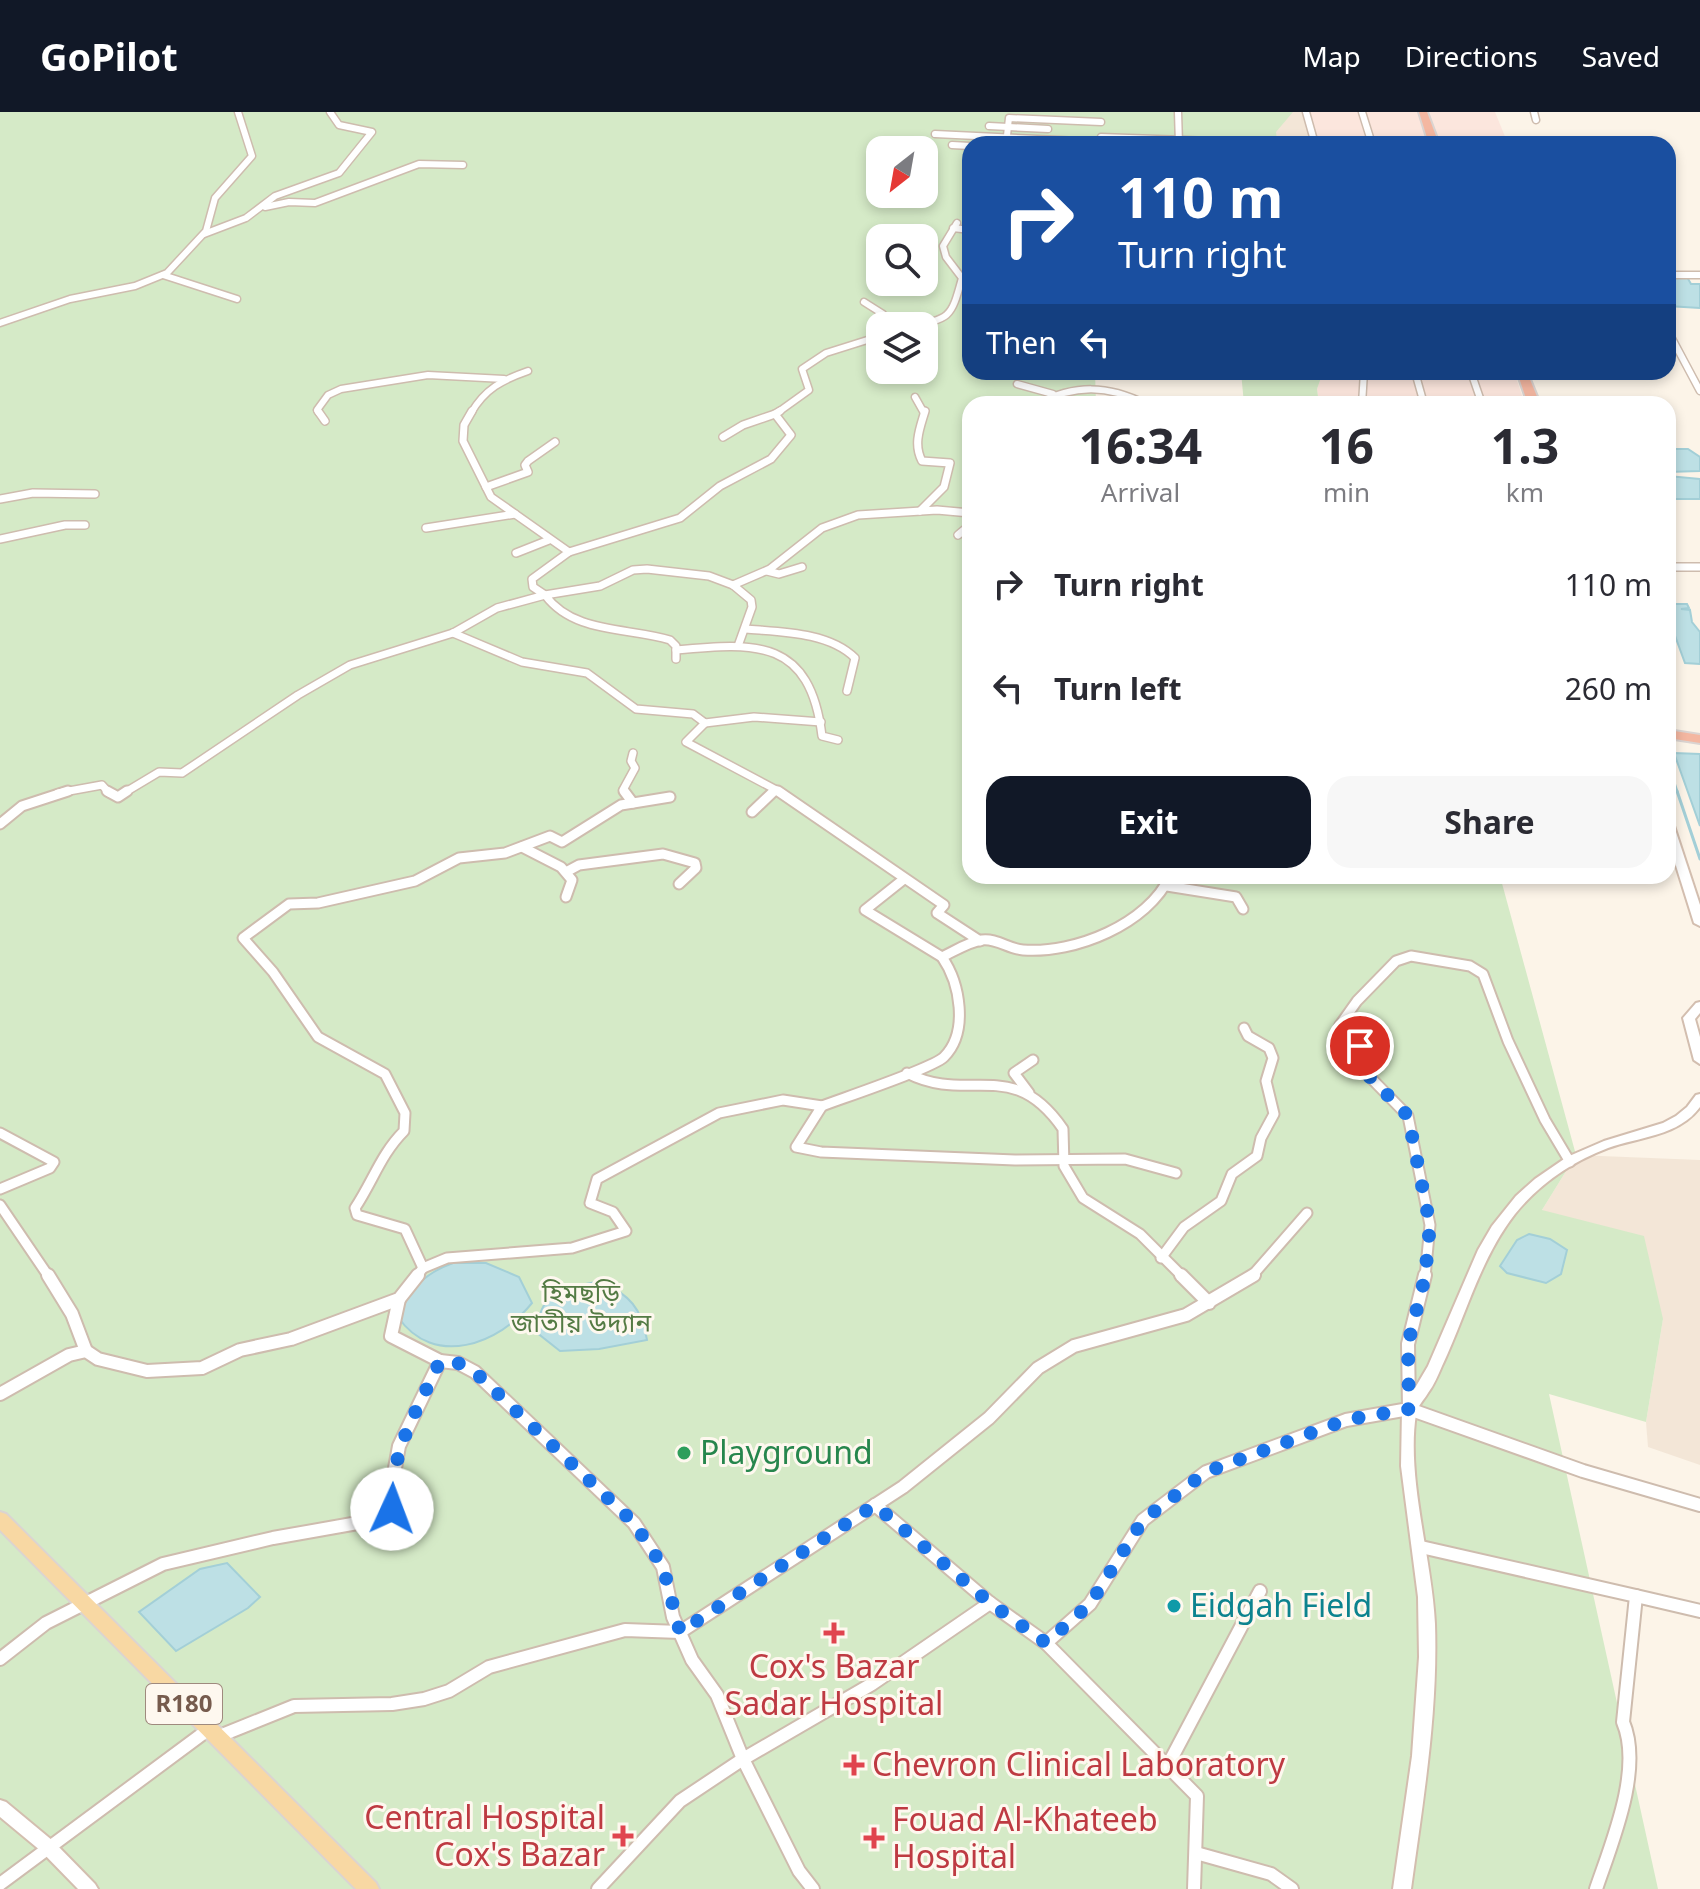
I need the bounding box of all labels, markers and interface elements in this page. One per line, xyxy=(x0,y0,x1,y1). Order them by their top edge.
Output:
text: GoPilot xyxy=(40,30,178,82)
text: Map xyxy=(1302,37,1361,75)
text: Directions xyxy=(1405,37,1538,75)
text: Saved xyxy=(1582,37,1660,75)
north arrow xyxy=(866,136,938,208)
map controls xyxy=(866,136,938,384)
text: 110 m xyxy=(1118,158,1283,234)
icon: right xyxy=(986,168,1090,272)
button: search xyxy=(866,224,938,296)
text: Turn right xyxy=(1118,230,1286,279)
button: layers xyxy=(866,312,938,384)
icon: left xyxy=(1073,320,1117,364)
text: Then xyxy=(986,322,1057,363)
text: 16:34 xyxy=(1079,413,1202,478)
text: 16 xyxy=(1319,413,1374,478)
text: 1.3 xyxy=(1491,413,1559,478)
text: Arrival xyxy=(1101,474,1180,510)
text: min xyxy=(1323,474,1370,510)
text: km xyxy=(1506,474,1544,510)
icon: right xyxy=(986,562,1030,606)
text: Turn right xyxy=(1054,564,1204,605)
text: 110 m xyxy=(1565,564,1652,605)
icon: left xyxy=(986,666,1030,710)
text: Turn left xyxy=(1054,668,1182,709)
text: 260 m xyxy=(1565,668,1652,709)
button: Exit xyxy=(986,776,1311,868)
button: Share xyxy=(1327,776,1652,868)
pin xyxy=(1326,1012,1394,1080)
icon: arrive xyxy=(1338,1024,1382,1068)
park label: হিমছড়ি জাতীয় উদ্যান xyxy=(510,1274,651,1340)
place label: Playground xyxy=(700,1430,873,1473)
marker: Playground xyxy=(675,1444,693,1462)
position arrow xyxy=(350,1467,434,1551)
place label: Eidgah Field xyxy=(1190,1583,1372,1626)
marker: Eidgah Field xyxy=(1165,1597,1183,1615)
marker: Cox's Bazar Sadar Hospital xyxy=(823,1622,845,1644)
place label: Cox's Bazar Sadar Hospital xyxy=(725,1644,943,1724)
road number: R180 xyxy=(146,1684,222,1724)
place label: Chevron Clinical Laboratory xyxy=(872,1742,1286,1785)
marker: Chevron Clinical Laboratory xyxy=(843,1754,865,1776)
place label: Central Hospital Cox's Bazar xyxy=(364,1795,605,1875)
place label: Fouad Al-Khateeb Hospital xyxy=(892,1797,1158,1877)
marker: Central Hospital Cox's Bazar xyxy=(612,1825,634,1847)
marker: Fouad Al-Khateeb Hospital xyxy=(863,1827,885,1849)

